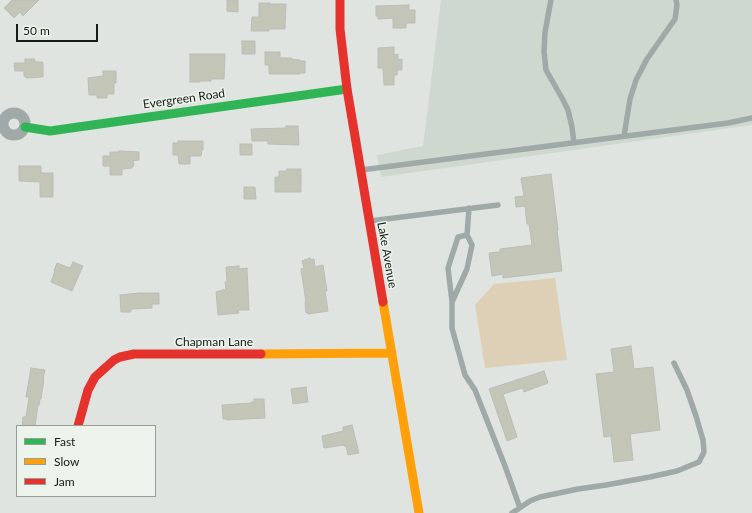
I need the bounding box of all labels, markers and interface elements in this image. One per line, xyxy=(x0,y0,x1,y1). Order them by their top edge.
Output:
scale bar xyxy=(18,16,100,42)
text: 50 m xyxy=(23,23,50,38)
street label: Evergreen Road xyxy=(142,86,226,112)
street label: Lake Avenue xyxy=(374,221,400,289)
street label: Chapman Lane xyxy=(175,335,253,349)
legend xyxy=(16,425,156,497)
text: Fast xyxy=(54,434,75,449)
text: Slow xyxy=(54,454,79,469)
text: Jam xyxy=(54,474,75,489)

